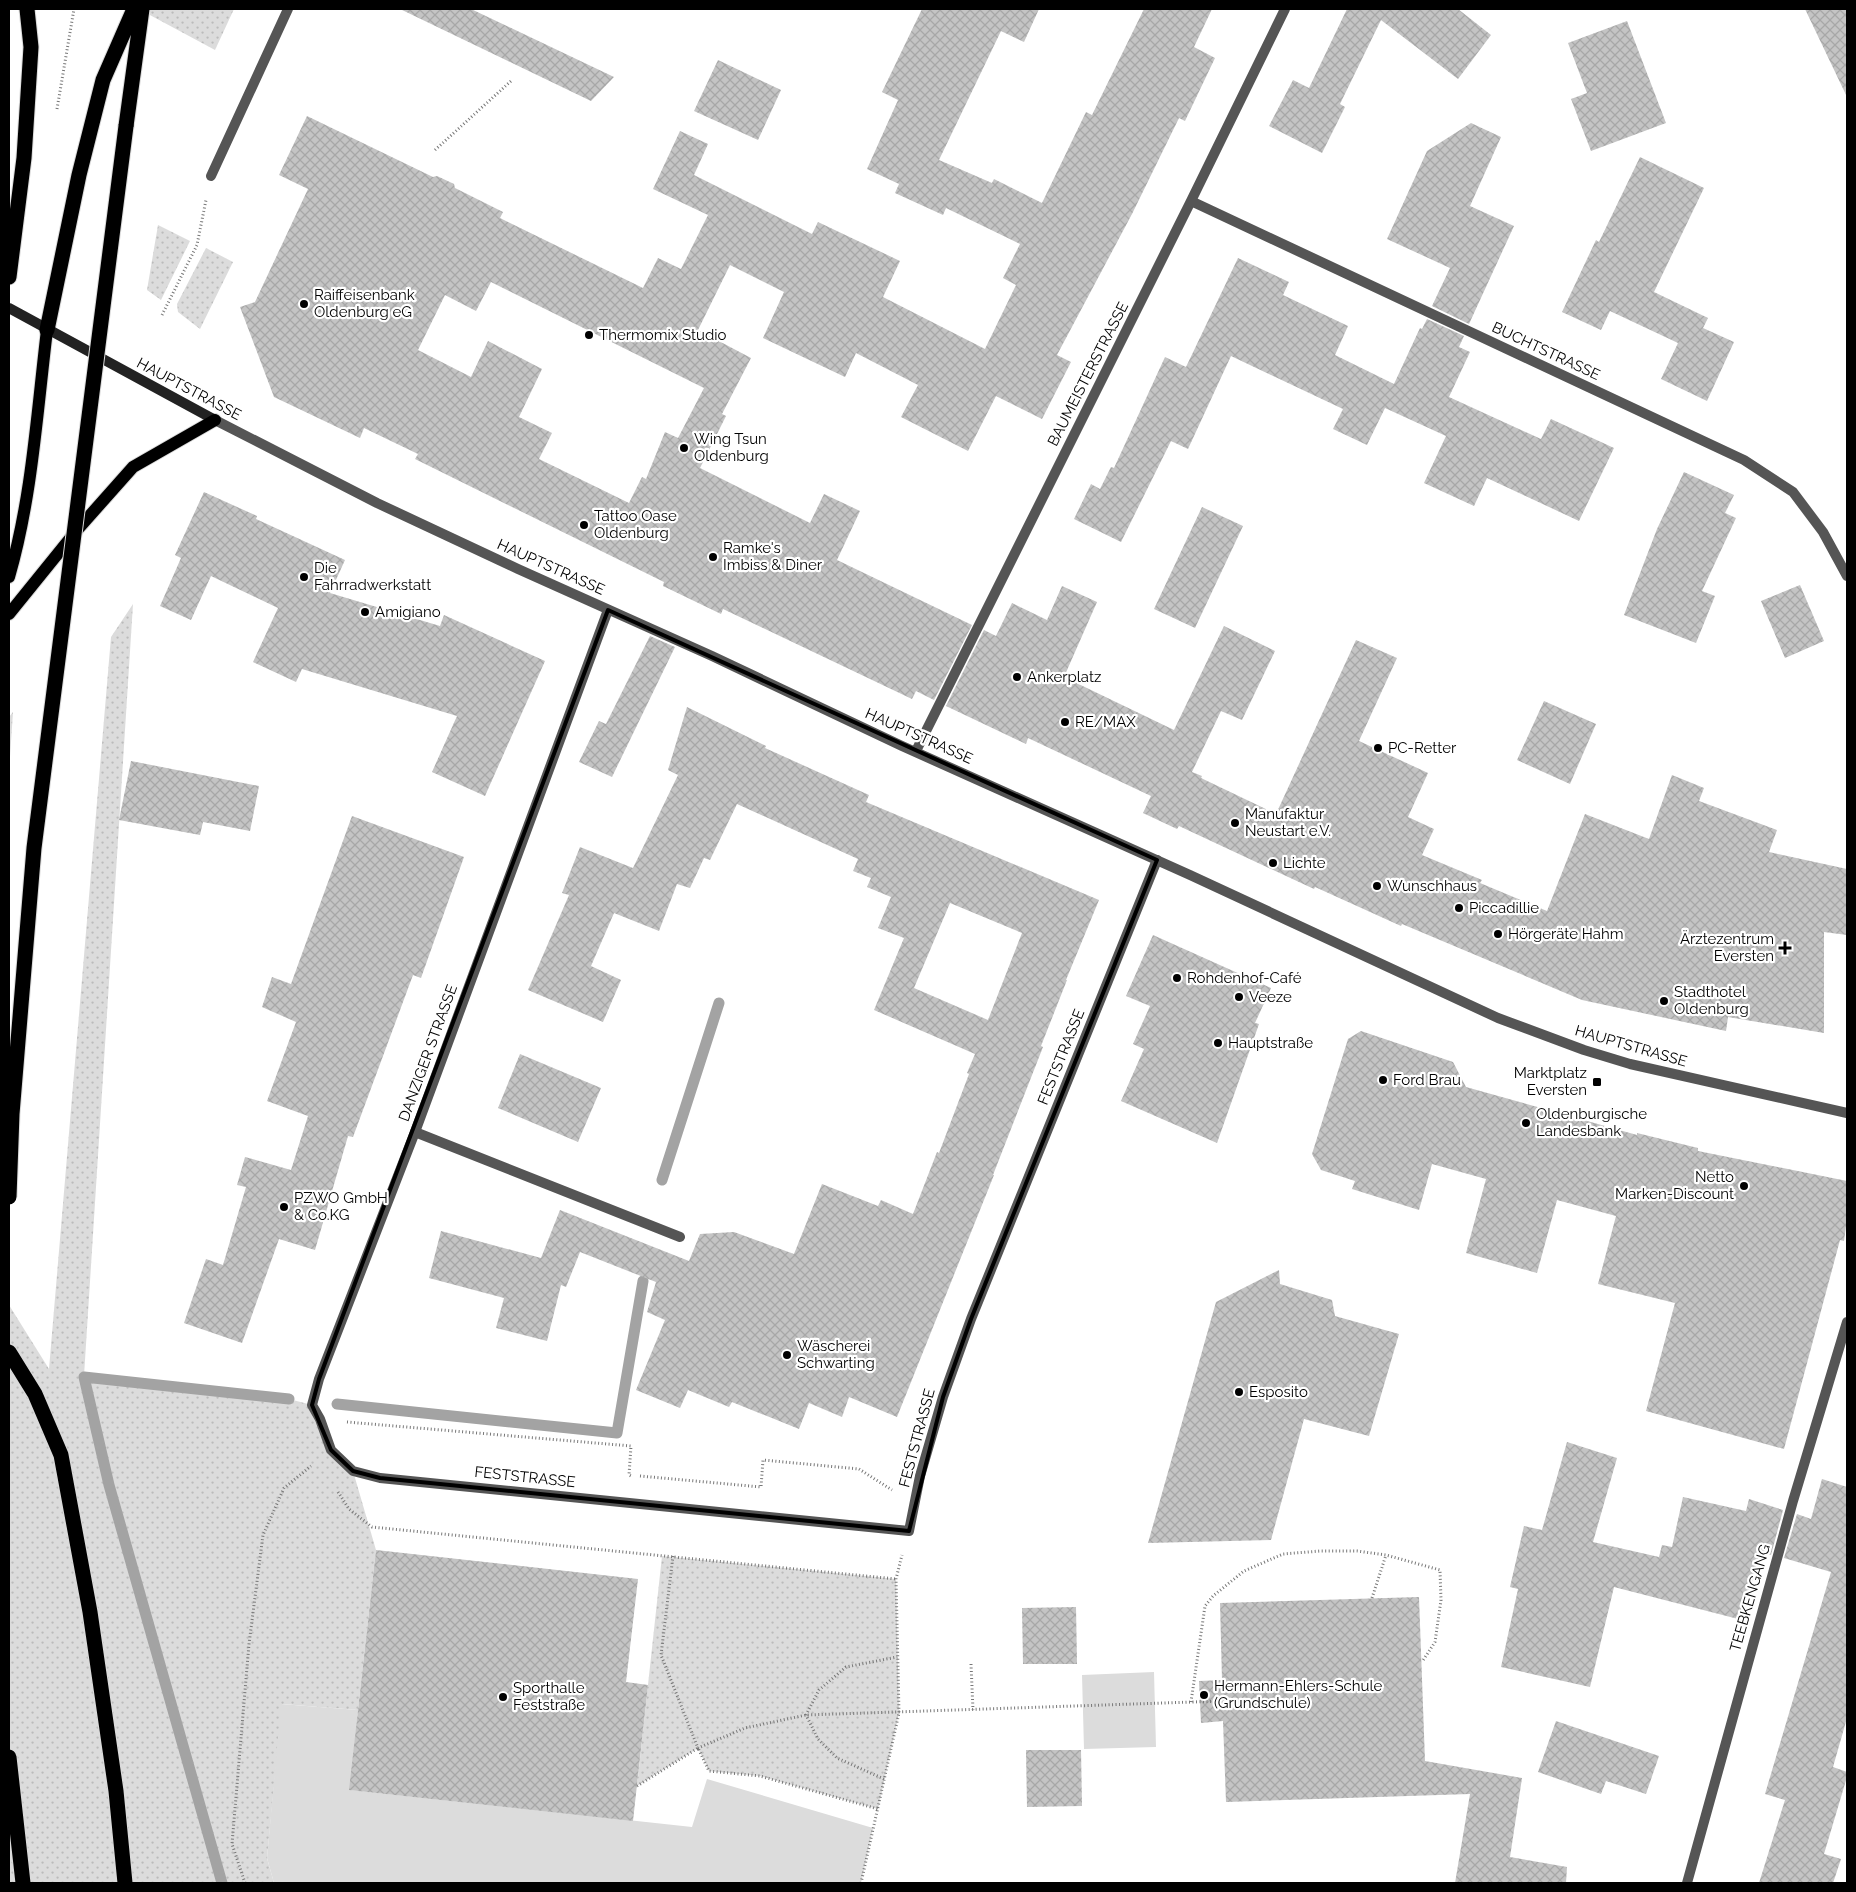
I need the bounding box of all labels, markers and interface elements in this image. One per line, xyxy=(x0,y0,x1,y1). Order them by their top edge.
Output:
place label: Raiffeisenbank Oldenburg eG xyxy=(314,286,415,321)
marker: Raiffeisenbank Oldenburg eG xyxy=(298,298,310,310)
street label: BAUMEISTERSTRASSE xyxy=(1044,299,1132,449)
street label: BUCHTSTRASSE xyxy=(1489,318,1603,384)
place label: Thermomix Studio xyxy=(599,326,727,344)
marker: Thermomix Studio xyxy=(583,329,595,341)
street label: HAUPTSTRASSE xyxy=(134,354,244,424)
place label: Wing Tsun Oldenburg xyxy=(694,430,769,465)
marker: Wing Tsun Oldenburg xyxy=(678,442,690,454)
place label: Tattoo Oase Oldenburg xyxy=(594,507,677,542)
marker: Tattoo Oase Oldenburg xyxy=(578,519,590,531)
street label: HAUPTSTRASSE xyxy=(494,535,608,599)
place label: Ramke's Imbiss & Diner xyxy=(723,539,823,574)
marker: Ramke's Imbiss & Diner xyxy=(707,551,719,563)
place label: Die Fahrradwerkstatt xyxy=(314,559,431,594)
marker: Die Fahrradwerkstatt xyxy=(298,571,310,583)
place label: Amigiano xyxy=(375,603,441,621)
marker: Amigiano xyxy=(359,606,371,618)
place label: Ankerplatz xyxy=(1027,668,1101,686)
marker: Ankerplatz xyxy=(1011,671,1023,683)
street label: HAUPTSTRASSE xyxy=(862,704,976,768)
place label: RE/MAX xyxy=(1075,713,1136,731)
marker: RE/MAX xyxy=(1059,716,1071,728)
place label: PC-Retter xyxy=(1388,739,1457,757)
marker: PC-Retter xyxy=(1372,742,1384,754)
place label: Manufaktur Neustart e.V. xyxy=(1245,805,1331,840)
marker: Manufaktur Neustart e.V. xyxy=(1229,817,1241,829)
place label: Lichte xyxy=(1283,854,1326,872)
marker: Lichte xyxy=(1267,857,1279,869)
place label: Wunschhaus xyxy=(1387,877,1477,895)
marker: Wunschhaus xyxy=(1371,880,1383,892)
place label: Piccadillie xyxy=(1469,899,1539,917)
marker: Piccadillie xyxy=(1453,902,1465,914)
place label: Hörgeräte Hahm xyxy=(1508,925,1624,943)
marker: Hörgeräte Hahm xyxy=(1492,928,1504,940)
place label: Ärztezentrum Eversten xyxy=(1680,929,1774,965)
marker: Ärztezentrum Eversten xyxy=(1778,941,1792,955)
place label: Rohdenhof-Café xyxy=(1187,969,1302,987)
marker: Rohdenhof-Café xyxy=(1171,972,1183,984)
street label: DANZIGER STRASSE xyxy=(395,982,461,1124)
place label: Stadthotel Oldenburg xyxy=(1674,983,1749,1018)
place label: Veeze xyxy=(1249,988,1292,1006)
marker: Veeze xyxy=(1233,991,1245,1003)
marker: Stadthotel Oldenburg xyxy=(1658,995,1670,1007)
street label: FESTSTRASSE xyxy=(1034,1007,1088,1107)
street label: HAUPTSTRASSE xyxy=(1573,1021,1689,1071)
place label: Hauptstraße xyxy=(1228,1034,1313,1052)
marker: Hauptstraße xyxy=(1212,1037,1224,1049)
place label: Marktplatz Eversten xyxy=(1514,1064,1587,1099)
place label: Ford Brau xyxy=(1393,1071,1461,1089)
marker: Ford Brau xyxy=(1377,1074,1389,1086)
marker: Marktplatz Eversten xyxy=(1591,1076,1603,1088)
place label: Oldenburgische Landesbank xyxy=(1536,1105,1647,1140)
marker: Oldenburgische Landesbank xyxy=(1520,1117,1532,1129)
place label: Netto Marken-Discount xyxy=(1615,1168,1734,1203)
marker: Netto Marken-Discount xyxy=(1738,1180,1750,1192)
place label: PZWO GmbH & Co.KG xyxy=(294,1189,388,1224)
marker: PZWO GmbH & Co.KG xyxy=(278,1201,290,1213)
place label: Wäscherei Schwarting xyxy=(797,1337,875,1372)
marker: Wäscherei Schwarting xyxy=(781,1349,793,1361)
place label: Esposito xyxy=(1249,1383,1308,1401)
marker: Esposito xyxy=(1233,1386,1245,1398)
street label: FESTSTRASSE xyxy=(895,1387,939,1489)
street label: FESTSTRASSE xyxy=(474,1463,576,1491)
street label: TEEBKENGANG xyxy=(1726,1542,1774,1654)
place label: Hermann-Ehlers-Schule (Grundschule) xyxy=(1214,1677,1382,1712)
place label: Sporthalle Feststraße xyxy=(513,1679,585,1714)
marker: Hermann-Ehlers-Schule (Grundschule) xyxy=(1198,1689,1210,1701)
marker: Sporthalle Feststraße xyxy=(497,1691,509,1703)

